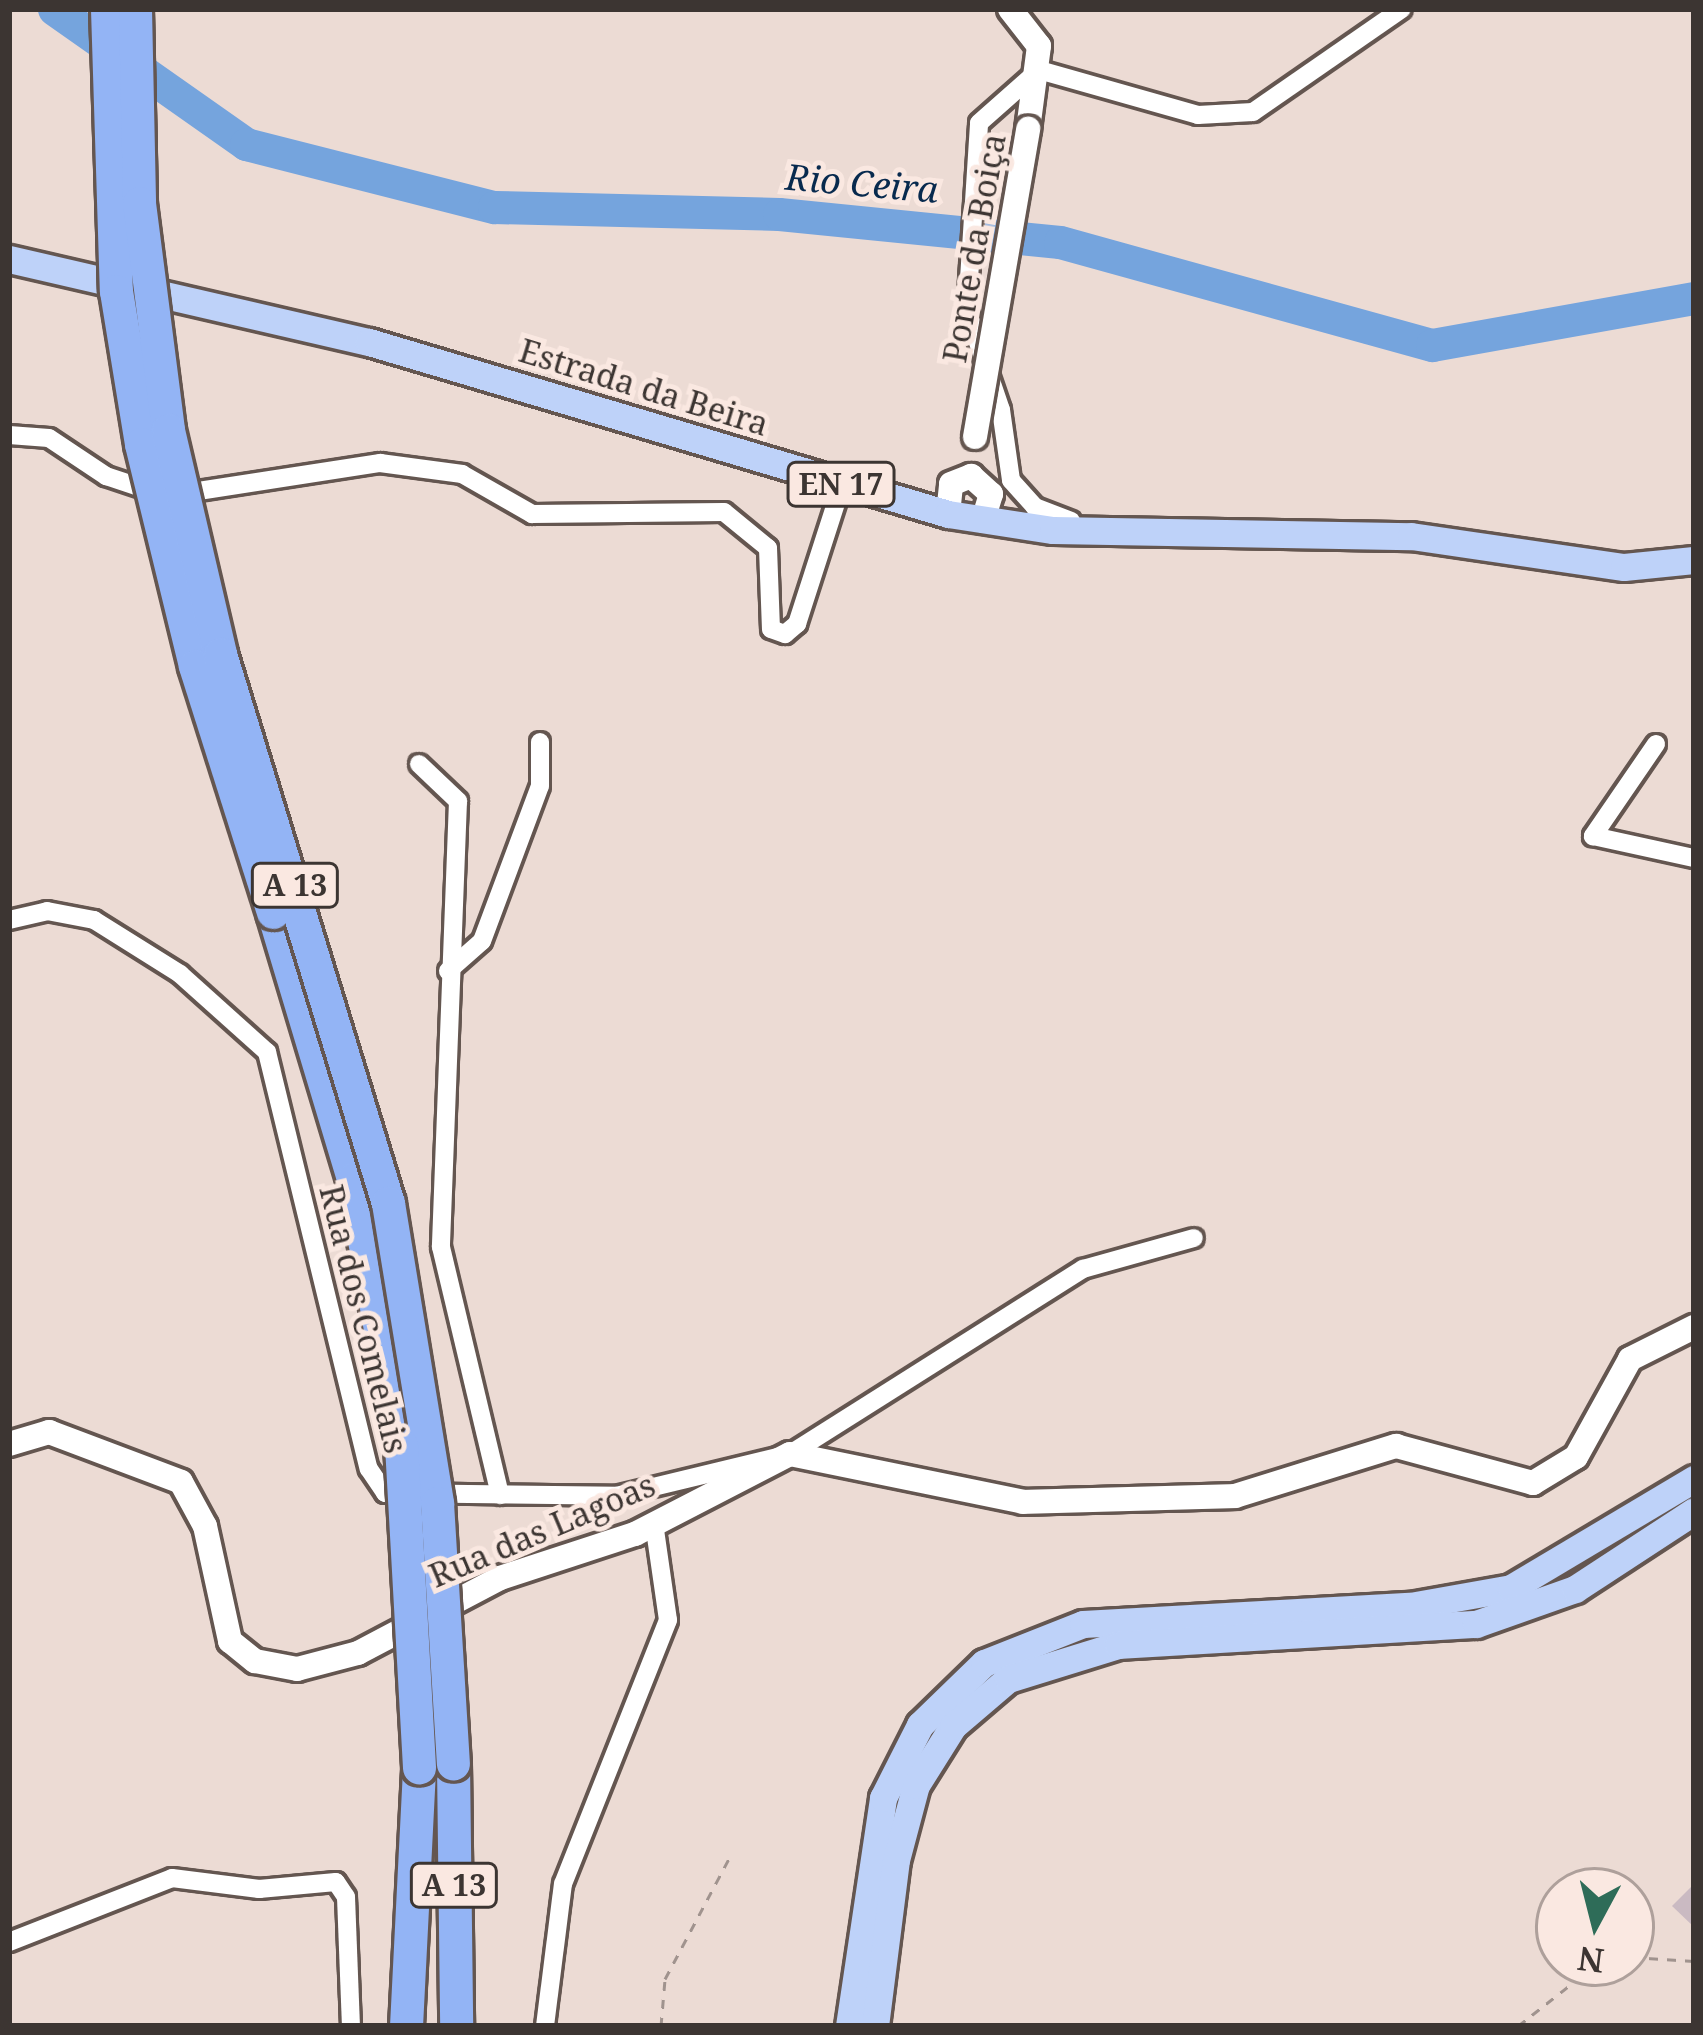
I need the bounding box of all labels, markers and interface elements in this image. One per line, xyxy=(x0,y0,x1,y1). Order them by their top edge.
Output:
street label: Ponte da Boiça xyxy=(934,131,1014,365)
water label: Rio Ceira xyxy=(784,155,940,211)
street label: Estrada da Beira xyxy=(515,330,773,444)
road number: EN 17 xyxy=(784,460,898,508)
road number: A 13 xyxy=(250,861,340,909)
street label: Rua dos Comelais xyxy=(312,1181,416,1457)
street label: Rua das Lagoas xyxy=(423,1465,661,1595)
road number: A 13 xyxy=(409,1861,499,1909)
north arrow xyxy=(1535,1867,1655,1987)
text: N xyxy=(1575,1936,1607,1984)

